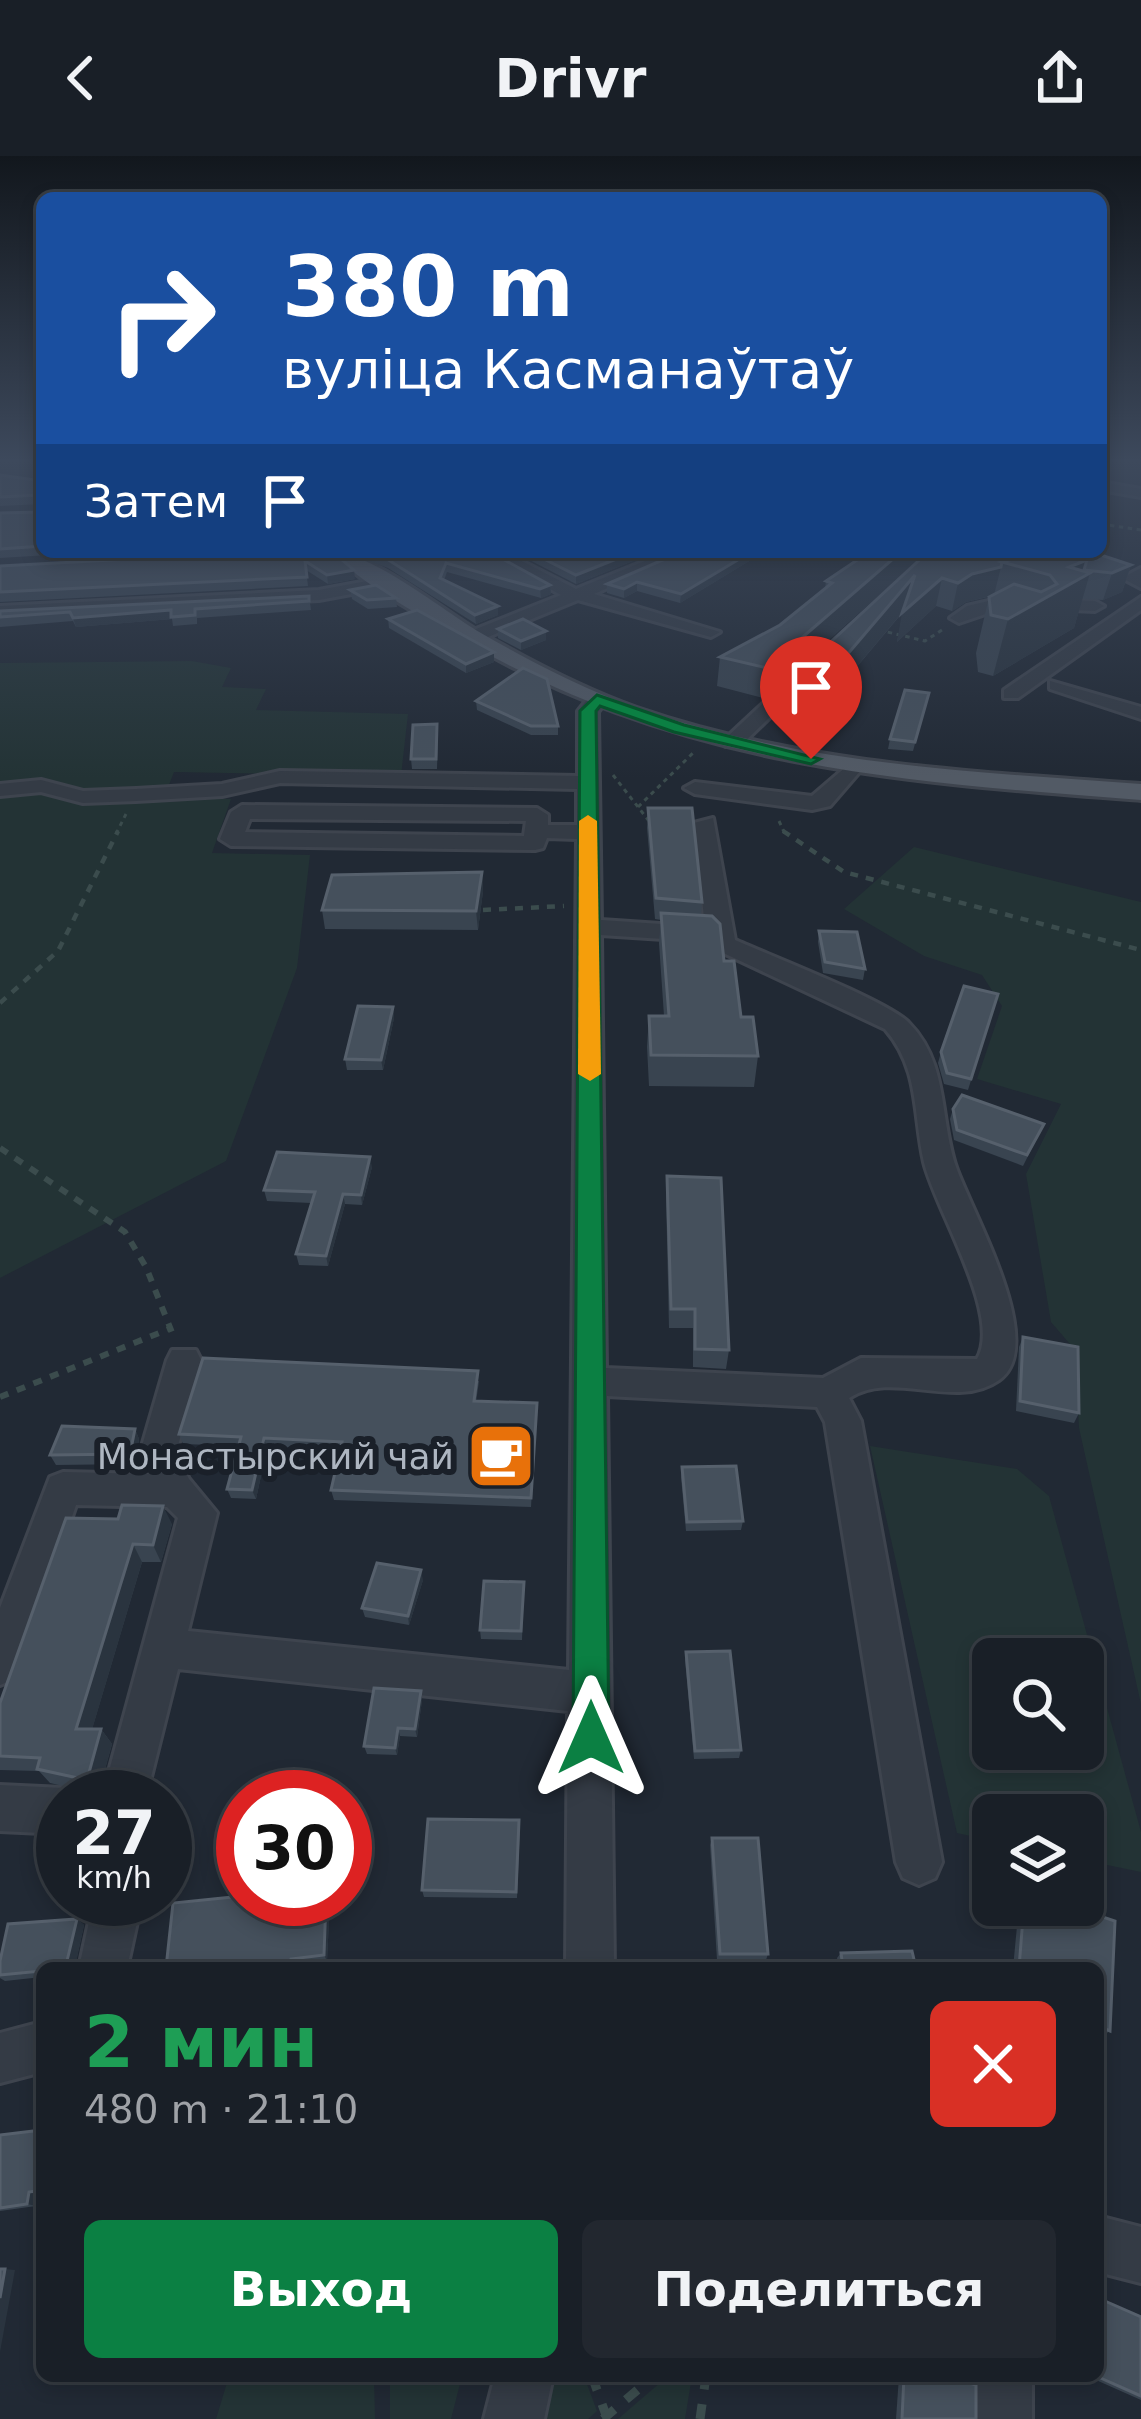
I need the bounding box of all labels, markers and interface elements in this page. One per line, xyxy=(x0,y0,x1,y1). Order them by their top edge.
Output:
icon: back xyxy=(48,45,114,111)
icon: share xyxy=(1027,45,1093,111)
text: Drivr xyxy=(495,47,646,110)
text: 380 m xyxy=(282,238,574,336)
icon: right xyxy=(84,240,240,396)
text: вуліца Касманаўтаў xyxy=(282,338,854,401)
icon: arrive xyxy=(252,468,318,534)
text: Затем xyxy=(84,475,228,528)
pin xyxy=(760,636,862,759)
icon: arrive xyxy=(778,654,844,720)
cafe icon: Монастырский чай xyxy=(466,1421,536,1491)
place label: Монастырский чай xyxy=(97,1436,454,1477)
map controls xyxy=(972,1638,1104,1926)
button: search xyxy=(972,1638,1104,1770)
position arrow xyxy=(528,1675,654,1801)
speed limit sign: 30 xyxy=(216,1770,372,1926)
button: layers xyxy=(972,1794,1104,1926)
text: 27 xyxy=(72,1798,156,1868)
text: km/h xyxy=(76,1860,152,1895)
text: 2 мин xyxy=(84,2000,318,2084)
button: close xyxy=(930,2001,1056,2127)
text: 480 m · 21:10 xyxy=(84,2087,358,2132)
button: Выход xyxy=(84,2220,558,2358)
button: Поделиться xyxy=(582,2220,1056,2358)

